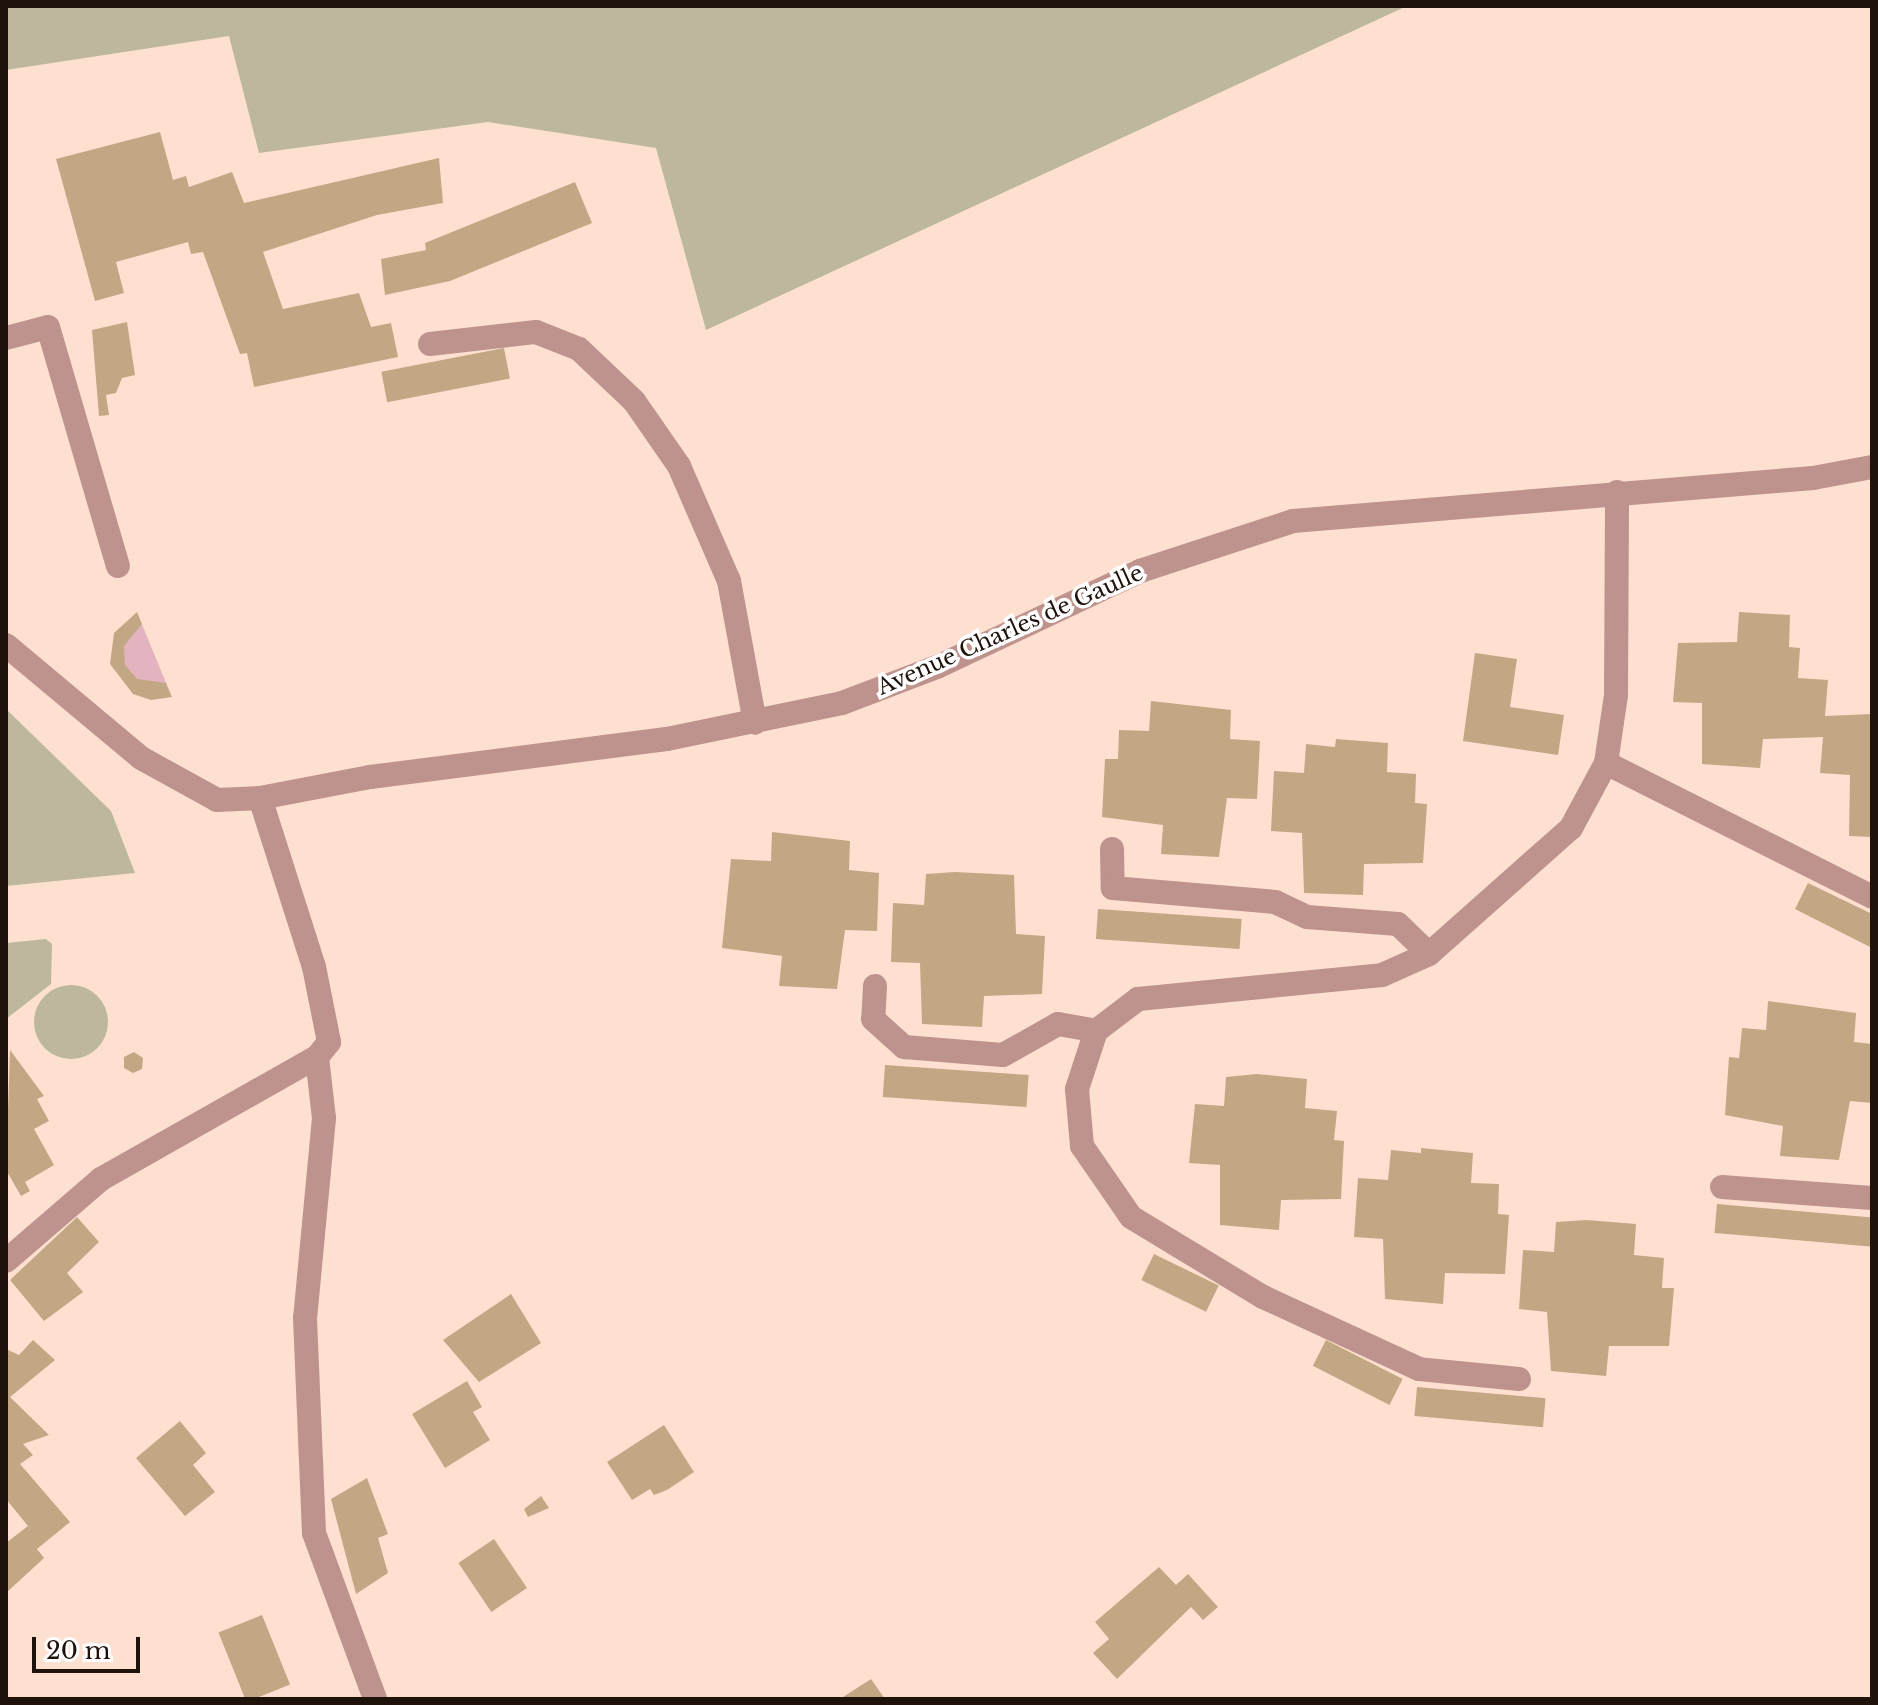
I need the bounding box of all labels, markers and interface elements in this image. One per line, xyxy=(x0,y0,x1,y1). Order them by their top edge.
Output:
street label: Avenue Charles de Gaulle xyxy=(873,559,1147,701)
scale bar xyxy=(36,1621,144,1671)
text: 20 m xyxy=(46,1636,111,1665)

